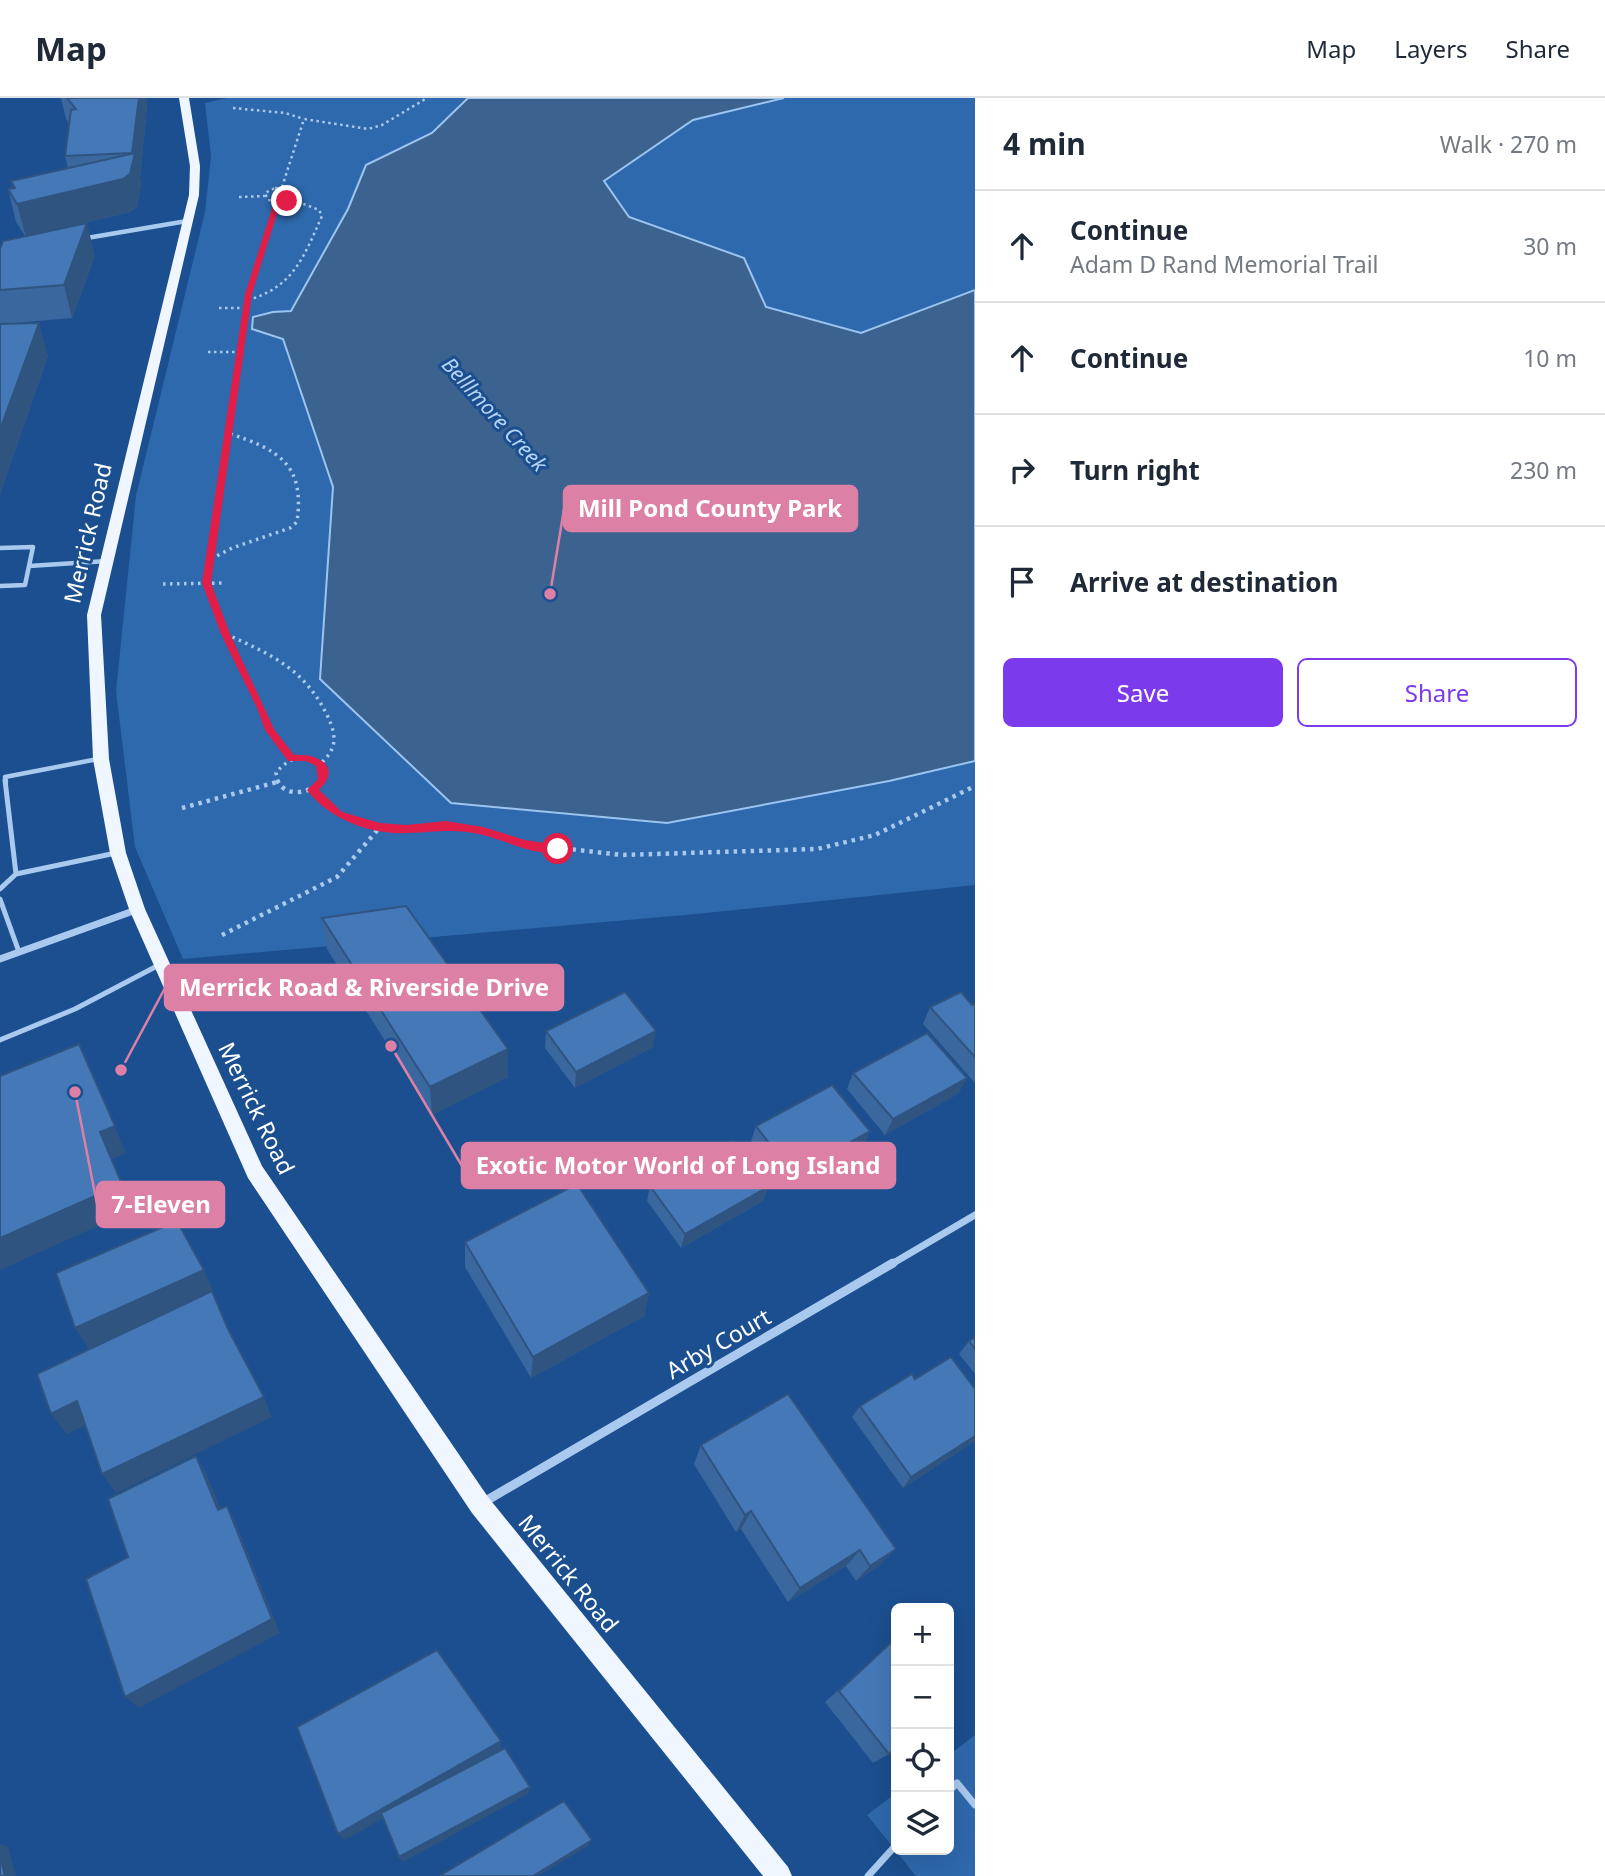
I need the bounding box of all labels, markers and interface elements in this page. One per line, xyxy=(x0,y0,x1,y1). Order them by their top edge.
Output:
text: Map xyxy=(35,26,107,71)
text: Map xyxy=(1306,32,1356,65)
text: Layers xyxy=(1394,32,1468,65)
text: Share xyxy=(1506,32,1570,65)
text: 4 min xyxy=(1003,123,1086,164)
text: Walk · 270 m xyxy=(1440,128,1577,160)
route end xyxy=(271,185,302,216)
text: Continue xyxy=(1070,212,1188,248)
icon: ahead xyxy=(1003,227,1041,265)
text: 30 m xyxy=(1523,230,1577,262)
text: Adam D Rand Memorial Trail xyxy=(1070,248,1379,280)
icon: ahead xyxy=(1003,339,1041,377)
text: Continue xyxy=(1070,340,1188,376)
text: 10 m xyxy=(1523,342,1577,374)
water label: Belllmore Creek xyxy=(436,351,555,478)
icon: right xyxy=(1003,451,1041,489)
text: Turn right xyxy=(1070,452,1200,488)
text: 230 m xyxy=(1510,454,1577,486)
street label: Merrick Road xyxy=(55,460,119,606)
callout: Mill Pond County Park xyxy=(564,486,857,531)
text: Mill Pond County Park xyxy=(578,491,842,524)
icon: arrive xyxy=(1003,563,1041,601)
text: Arrive at destination xyxy=(1070,564,1339,600)
button: Save xyxy=(1003,658,1283,727)
button: Share xyxy=(1297,658,1577,727)
route start xyxy=(542,833,573,864)
callout: Merrick Road & Riverside Drive xyxy=(165,965,563,1010)
text: Merrick Road & Riverside Drive xyxy=(179,970,549,1003)
street label: Merrick Road xyxy=(211,1037,303,1179)
callout: Exotic Motor World of Long Island xyxy=(462,1143,895,1188)
text: Exotic Motor World of Long Island xyxy=(476,1148,880,1181)
callout: 7-Eleven xyxy=(97,1182,224,1227)
text: 7-Eleven xyxy=(111,1187,211,1220)
street label: Arby Court xyxy=(660,1300,776,1386)
street label: Merrick Road xyxy=(511,1507,627,1639)
map controls xyxy=(891,1603,954,1855)
button: + xyxy=(891,1603,954,1666)
button: − xyxy=(891,1666,954,1729)
button: locate xyxy=(891,1729,954,1792)
button: layers xyxy=(891,1792,954,1855)

